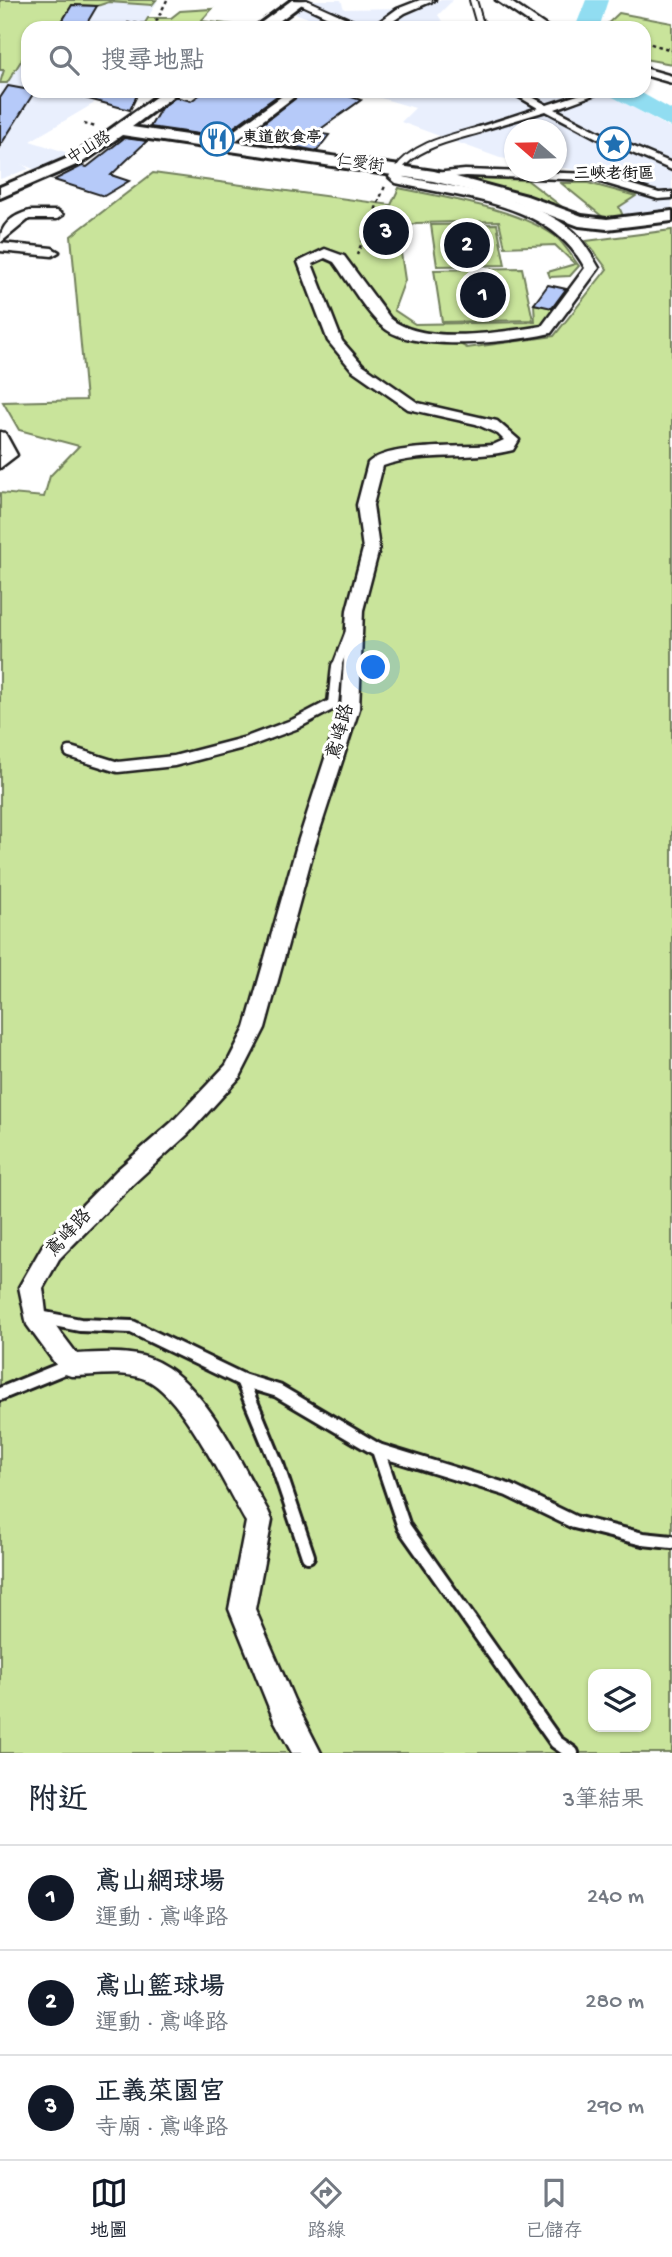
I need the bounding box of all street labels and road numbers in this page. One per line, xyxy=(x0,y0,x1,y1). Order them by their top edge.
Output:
street label: 中山路 xyxy=(64,127,115,170)
street label: 仁愛街 xyxy=(335,150,385,178)
street label: 鳶峰路 xyxy=(323,701,360,763)
street label: 鳶峰路 xyxy=(42,1204,98,1263)

